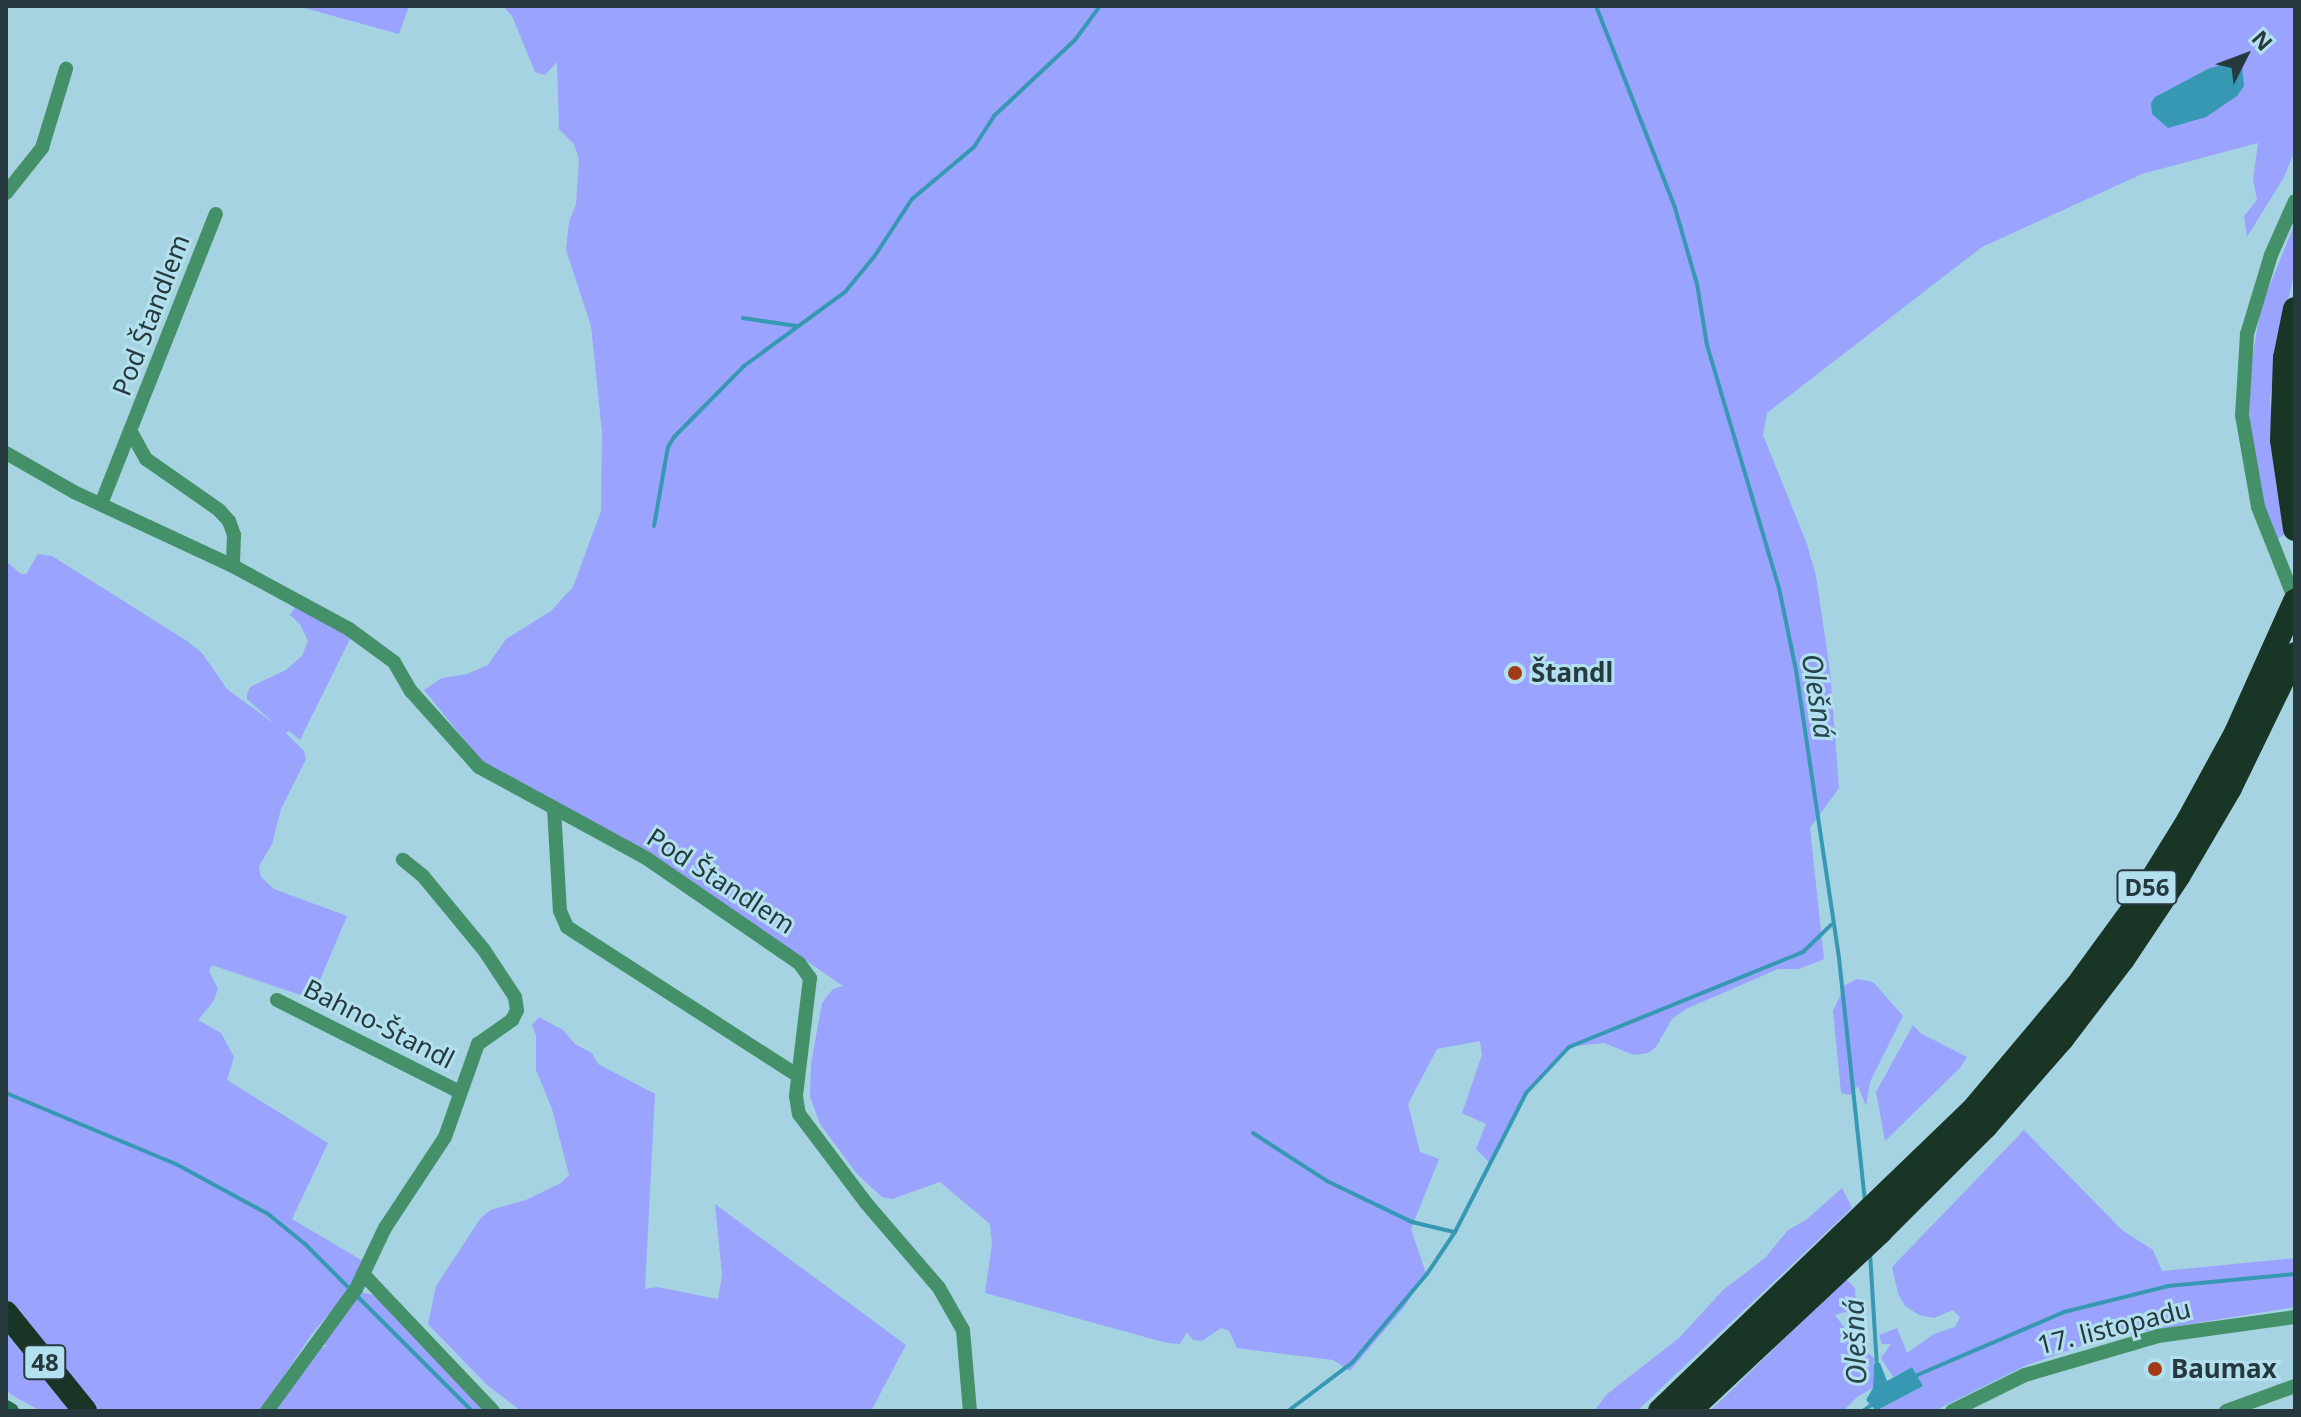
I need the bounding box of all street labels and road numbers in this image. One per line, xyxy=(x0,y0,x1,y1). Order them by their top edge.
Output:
street label: Pod Štandlem xyxy=(106,230,196,400)
street label: Pod Štandlem xyxy=(641,822,801,940)
road number: D56 xyxy=(2115,867,2179,907)
street label: Bahno-Štandl xyxy=(299,973,459,1075)
street label: 17. listopadu xyxy=(2034,1293,2194,1361)
road number: 48 xyxy=(23,1342,67,1382)

